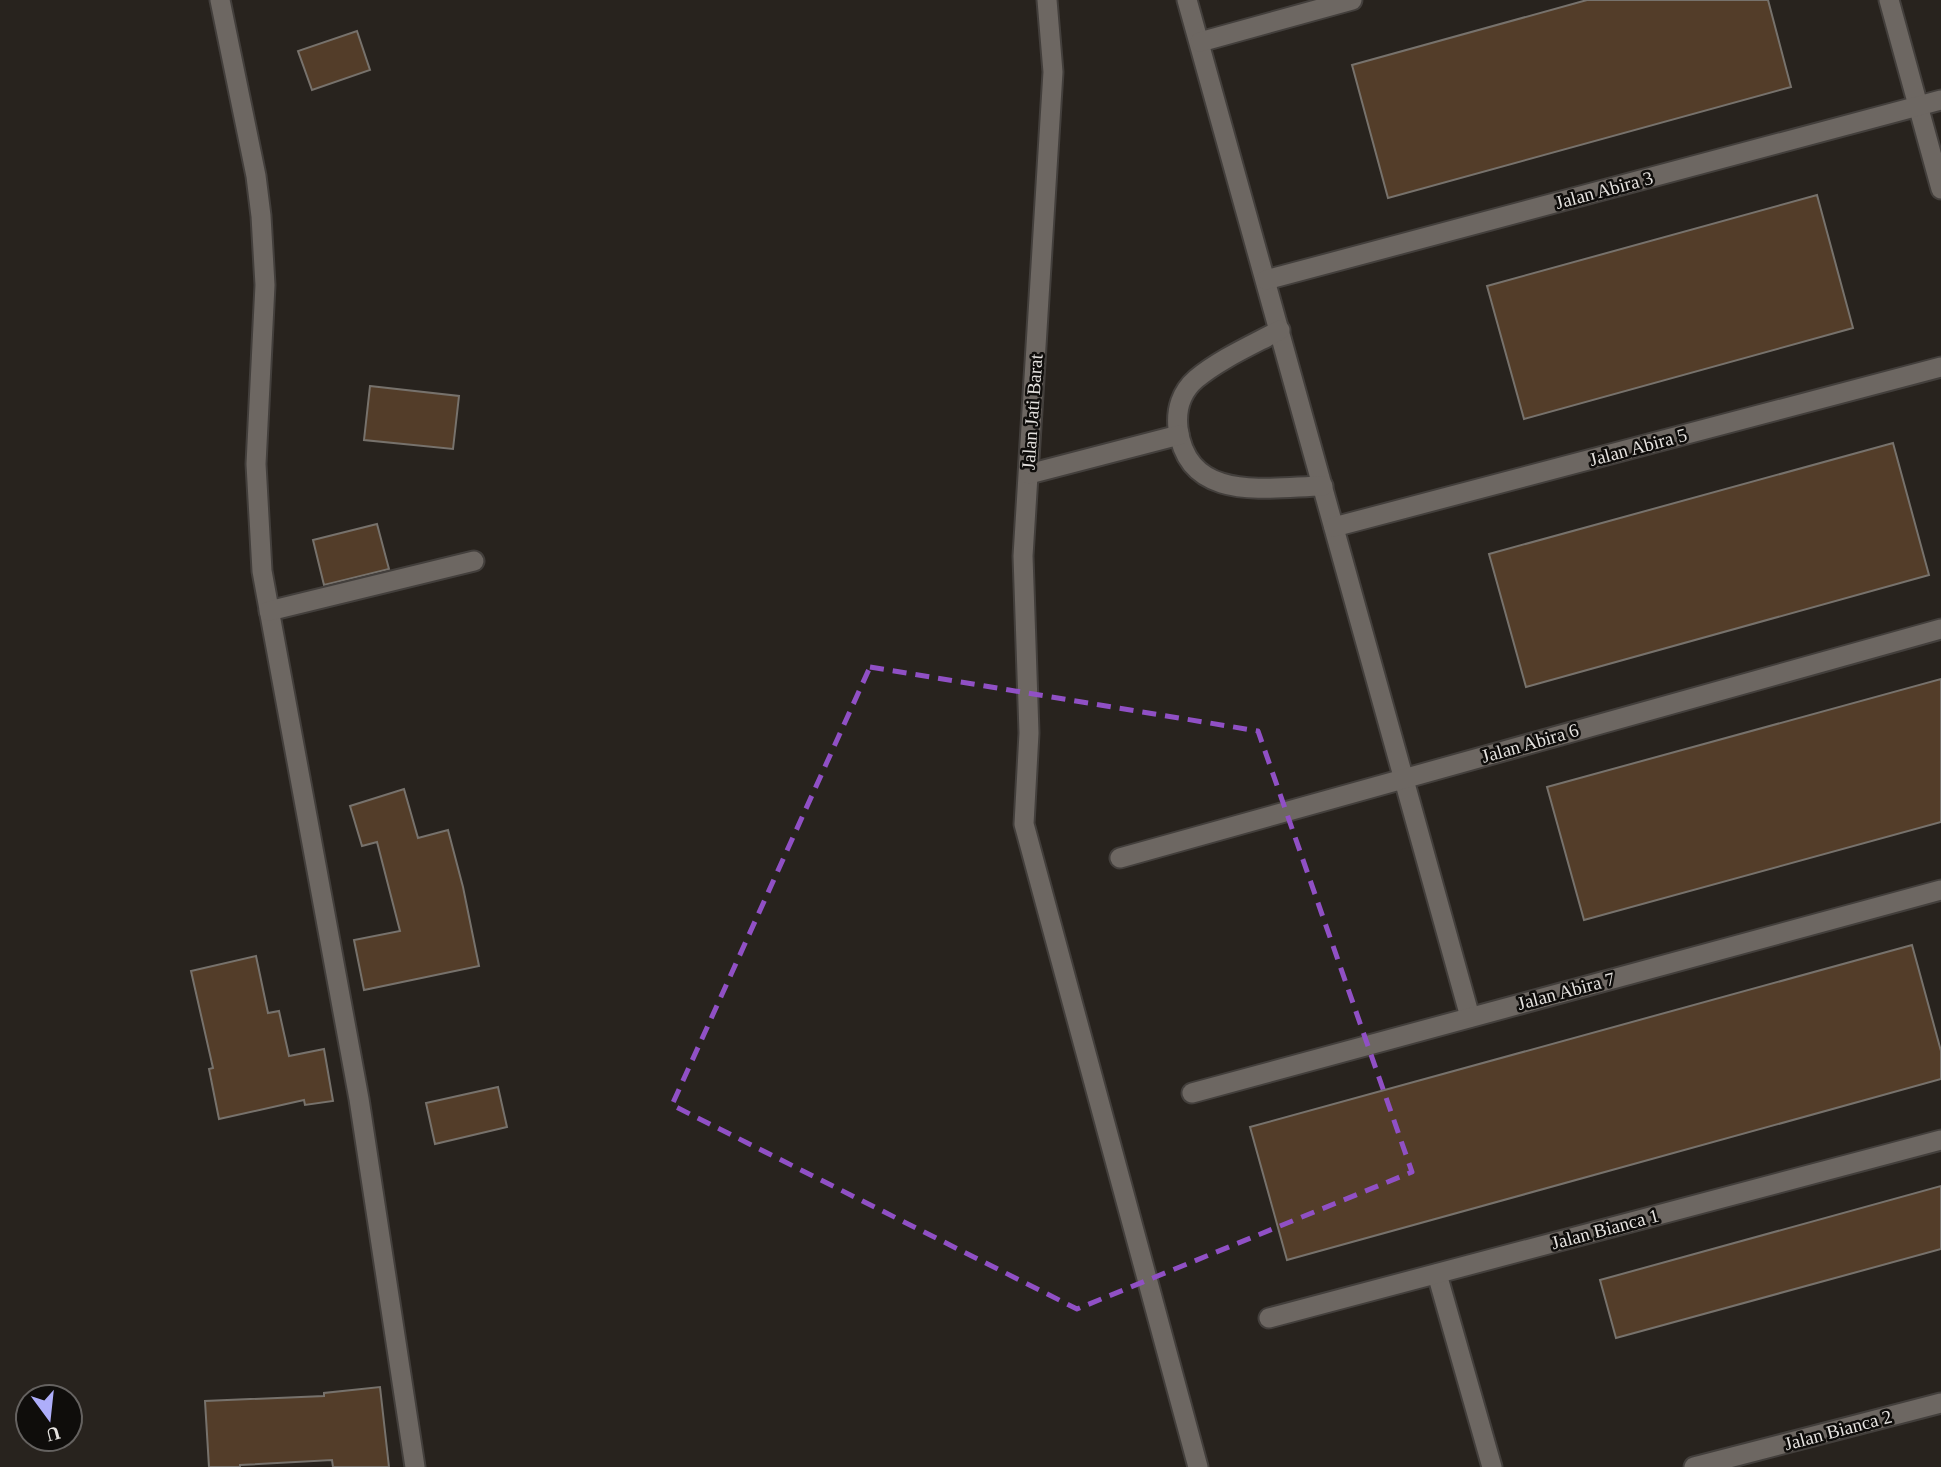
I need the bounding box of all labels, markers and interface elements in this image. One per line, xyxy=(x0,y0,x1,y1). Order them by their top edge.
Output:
street label: Jalan Abira 3 xyxy=(1553,167,1655,213)
street label: Jalan Jati Barat xyxy=(1017,353,1047,471)
street label: Jalan Abira 5 xyxy=(1587,424,1689,470)
street label: Jalan Abira 6 xyxy=(1479,719,1581,767)
street label: Jalan Abira 7 xyxy=(1515,968,1617,1014)
street label: Jalan Bianca 1 xyxy=(1549,1205,1661,1253)
north arrow xyxy=(14,1383,84,1453)
street label: Jalan Bianca 2 xyxy=(1782,1406,1894,1454)
text: U xyxy=(44,1422,63,1446)

